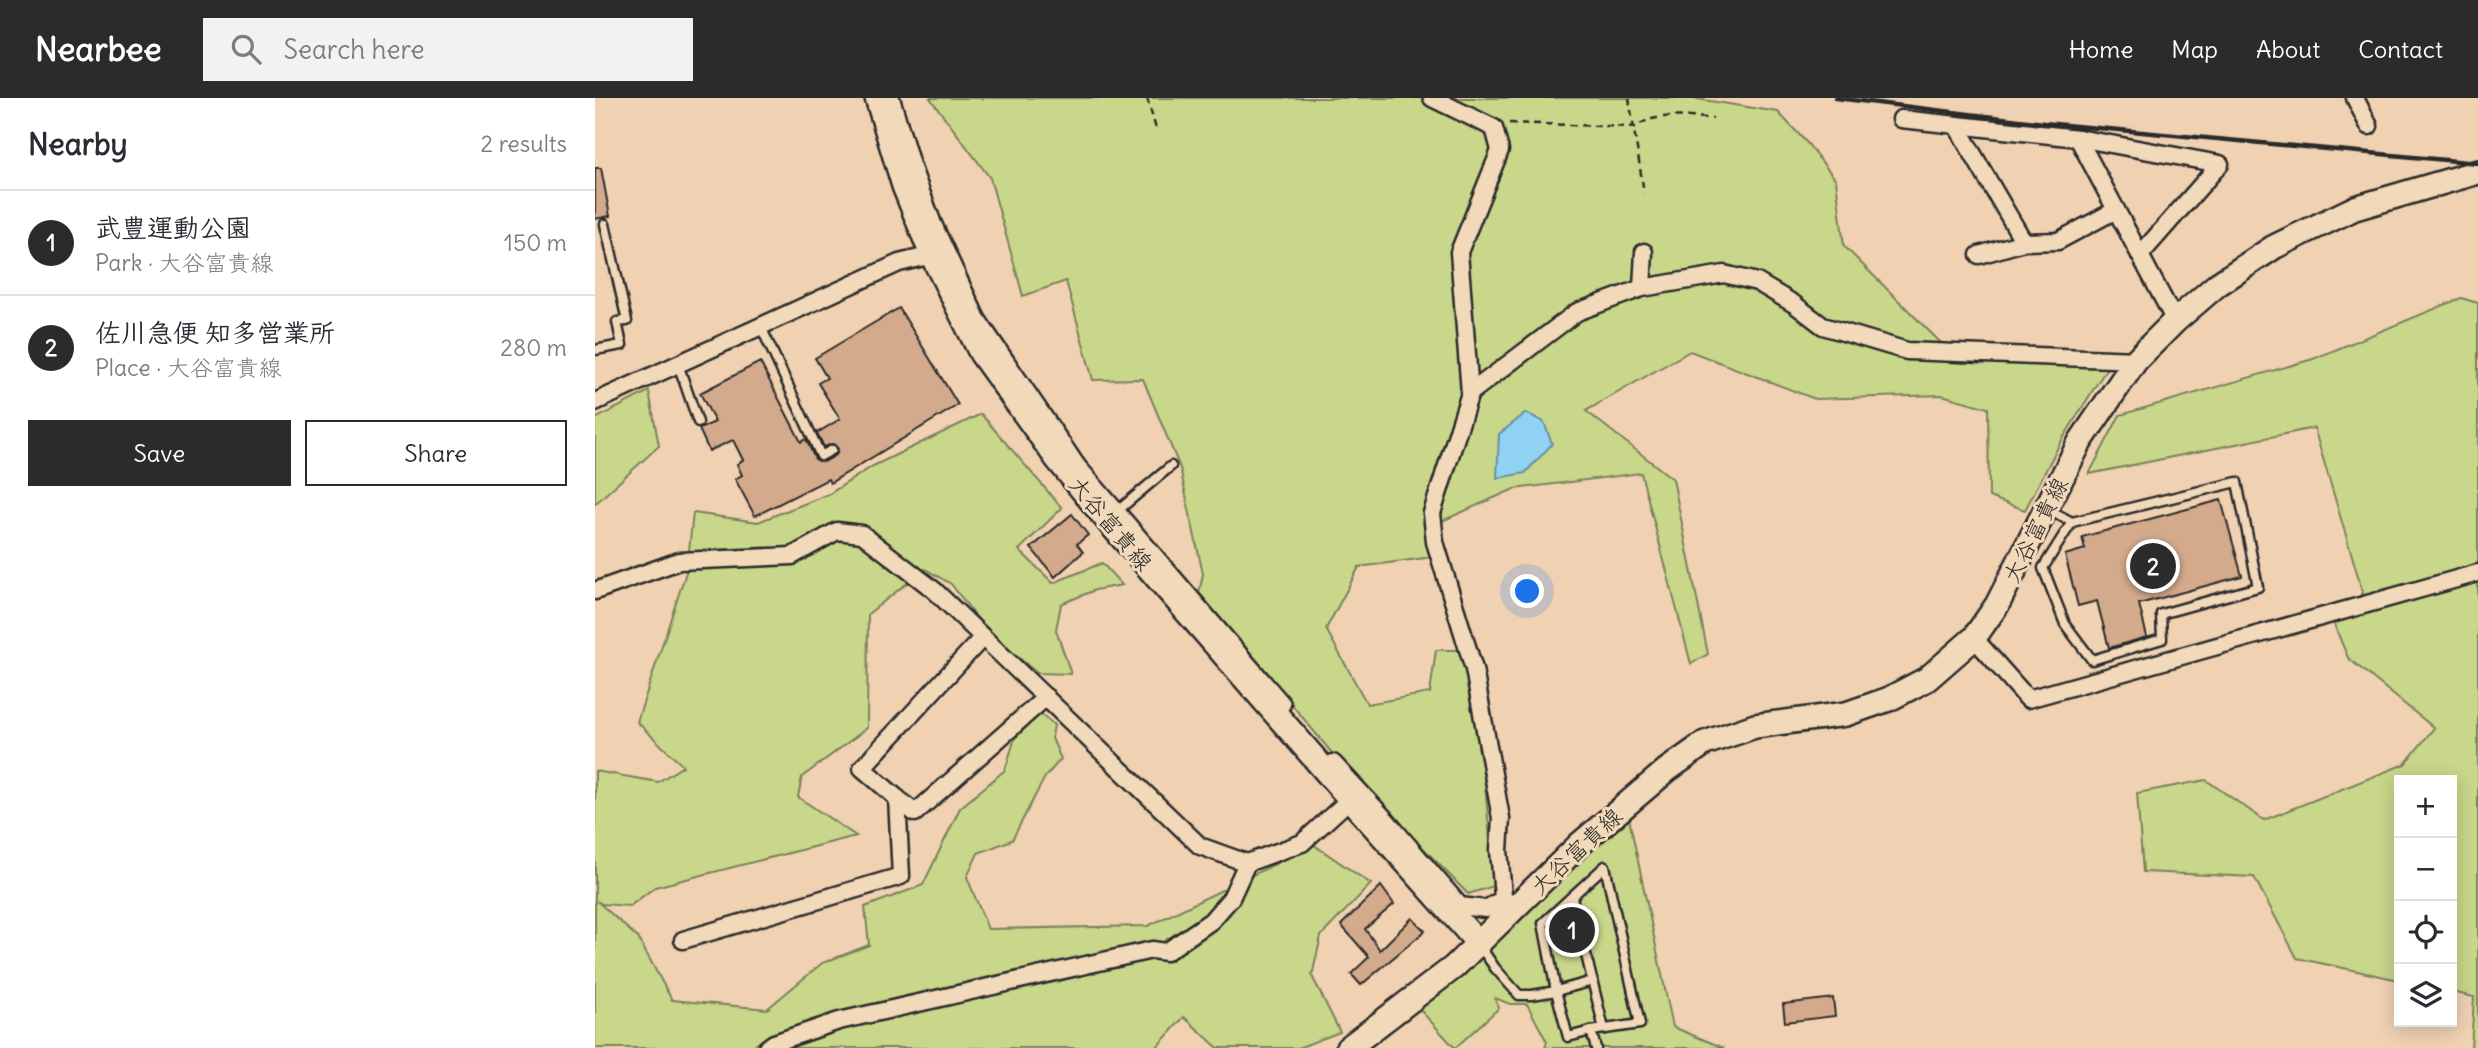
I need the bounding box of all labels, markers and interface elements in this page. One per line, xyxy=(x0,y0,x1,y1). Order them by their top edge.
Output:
search box xyxy=(203,18,693,81)
text: Nearbee xyxy=(35,28,161,70)
icon: search xyxy=(227,30,265,68)
text: Search here xyxy=(283,33,424,66)
text: Home xyxy=(2069,34,2133,64)
text: Map xyxy=(2171,34,2218,64)
text: About xyxy=(2256,34,2320,64)
text: Contact xyxy=(2358,34,2443,64)
text: Nearby xyxy=(28,125,128,163)
text: 2 results xyxy=(481,129,567,158)
text: 武豊運動公園 xyxy=(95,211,251,244)
text: 1 xyxy=(46,228,56,257)
text: 150 m xyxy=(504,228,567,257)
text: Park · 大谷富貴線 xyxy=(95,248,274,277)
text: 佐川急便 知多営業所 xyxy=(95,316,335,349)
text: 2 xyxy=(45,333,57,362)
text: 280 m xyxy=(500,333,567,362)
text: Place · 大谷富貴線 xyxy=(95,353,282,382)
button: Save xyxy=(28,420,291,486)
button: Share xyxy=(305,420,567,486)
street label: 大谷富貴線 xyxy=(1063,470,1159,576)
street label: 大谷富貴線 xyxy=(1996,472,2074,588)
pin: 2 xyxy=(2130,540,2176,592)
your location xyxy=(1510,574,1544,608)
map controls xyxy=(2394,775,2457,1027)
button: + xyxy=(2394,775,2457,838)
street label: 大谷富貴線 xyxy=(1524,801,1628,901)
button: − xyxy=(2394,838,2457,901)
button: locate xyxy=(2394,901,2457,964)
pin: 1 xyxy=(1549,904,1595,956)
button: layers xyxy=(2394,964,2457,1027)

